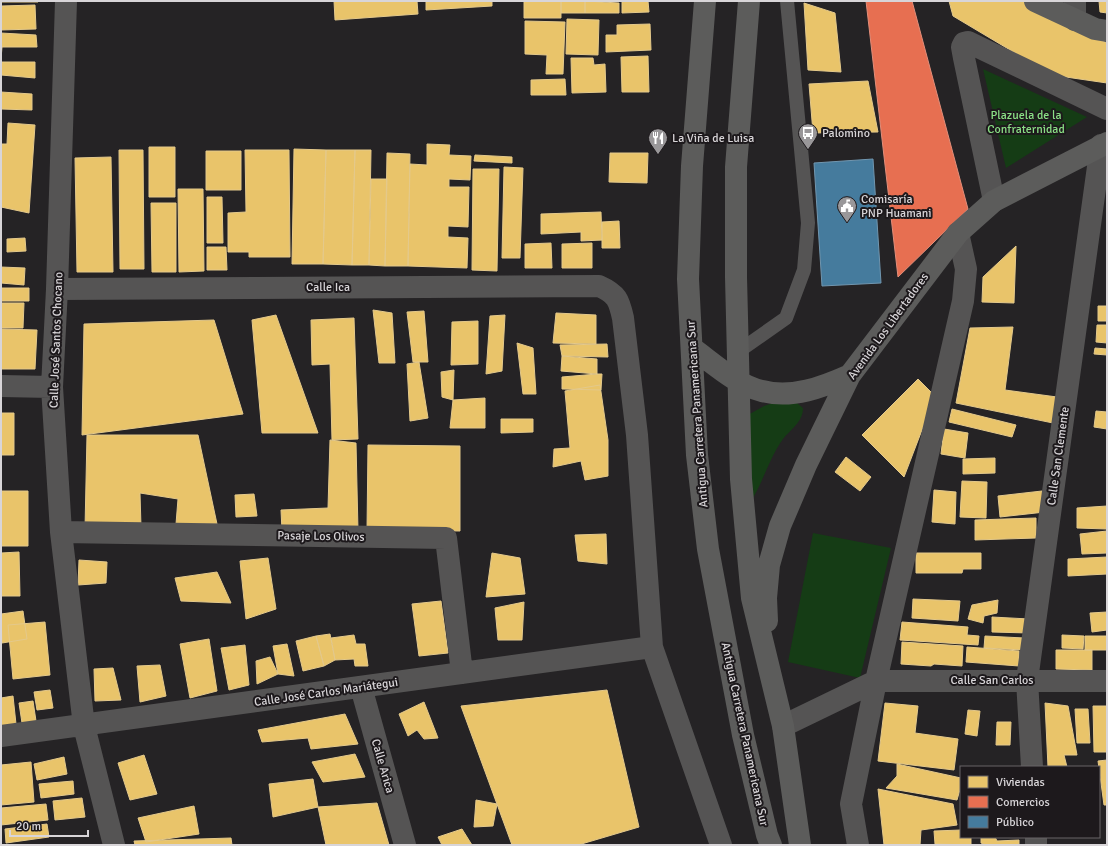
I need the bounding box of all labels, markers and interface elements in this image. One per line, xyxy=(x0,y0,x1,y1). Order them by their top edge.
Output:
park label: Plazuela de la Confraternidad xyxy=(987,108,1065,137)
bus stop icon: Palomino xyxy=(797,122,819,150)
place label: Palomino xyxy=(822,126,870,141)
restaurant icon: La Viña de Luisa xyxy=(647,127,669,155)
place label: La Viña de Luisa xyxy=(672,131,754,146)
place label: Comisaría PNP Huamani xyxy=(861,192,932,221)
public building icon: Comisaría PNP Huamani xyxy=(836,195,858,223)
street label: Avenida Los Libertadores xyxy=(845,270,932,382)
street label: Calle José Santos Chocano xyxy=(47,272,66,408)
street label: Calle Ica xyxy=(306,280,350,295)
street label: Antigua Carretera Panamericana Sur xyxy=(683,319,712,508)
street label: Calle San Clemente xyxy=(1044,406,1073,506)
street label: Pasaje Los Olivos xyxy=(277,528,365,545)
street label: Antigua Carretera Panamericana Sur xyxy=(718,641,771,828)
street label: Calle San Carlos xyxy=(950,673,1034,688)
street label: Calle José Carlos Mariátegui xyxy=(253,675,399,710)
street label: Calle Arica xyxy=(368,737,397,795)
legend xyxy=(960,766,1100,838)
text: Viviendas xyxy=(996,775,1045,790)
text: Comercios xyxy=(996,795,1050,810)
scale bar xyxy=(10,812,88,838)
text: Público xyxy=(996,815,1034,830)
text: 20 m xyxy=(16,819,41,834)

